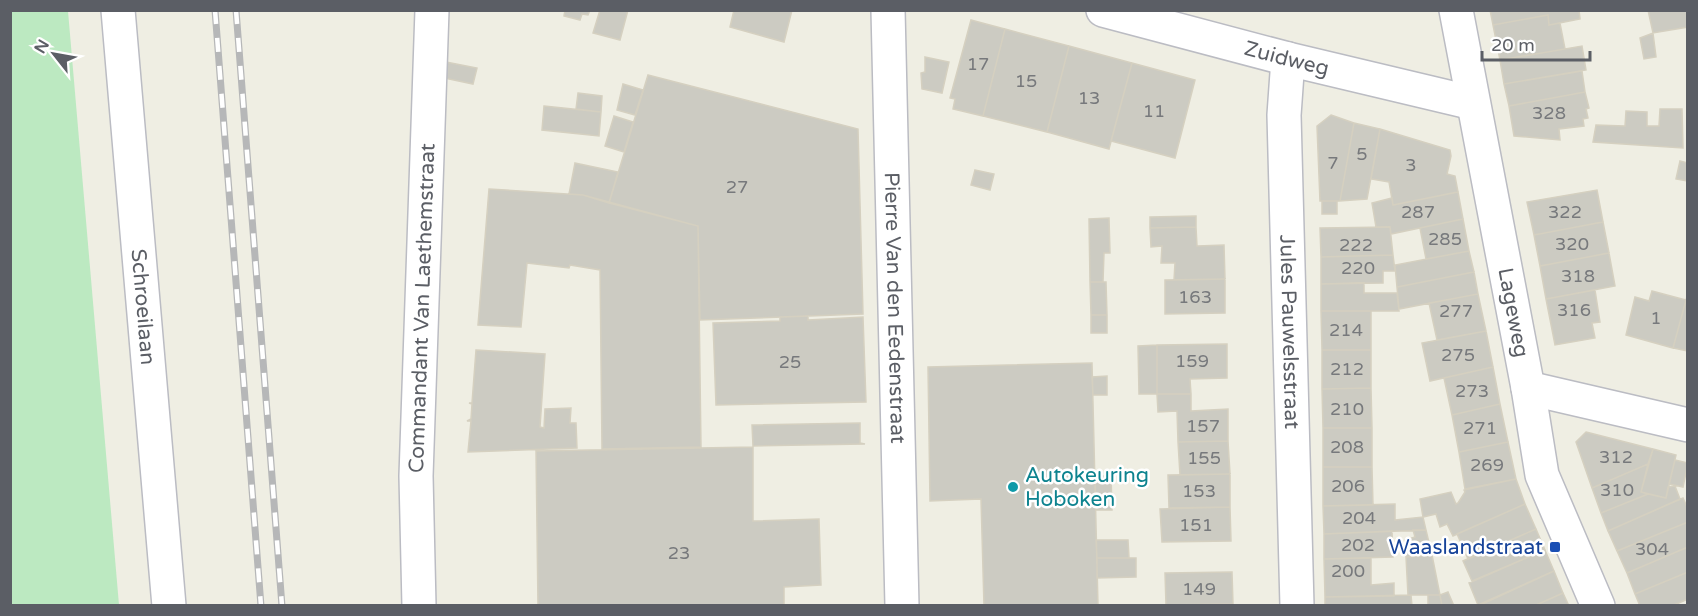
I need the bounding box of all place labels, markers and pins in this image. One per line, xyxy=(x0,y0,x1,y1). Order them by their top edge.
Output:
place label: Autokeuring Hoboken xyxy=(1025,463,1149,512)
marker: Autokeuring Hoboken xyxy=(1006,480,1020,494)
place label: Waaslandstraat xyxy=(1388,535,1543,560)
marker: Waaslandstraat xyxy=(1548,540,1562,554)

